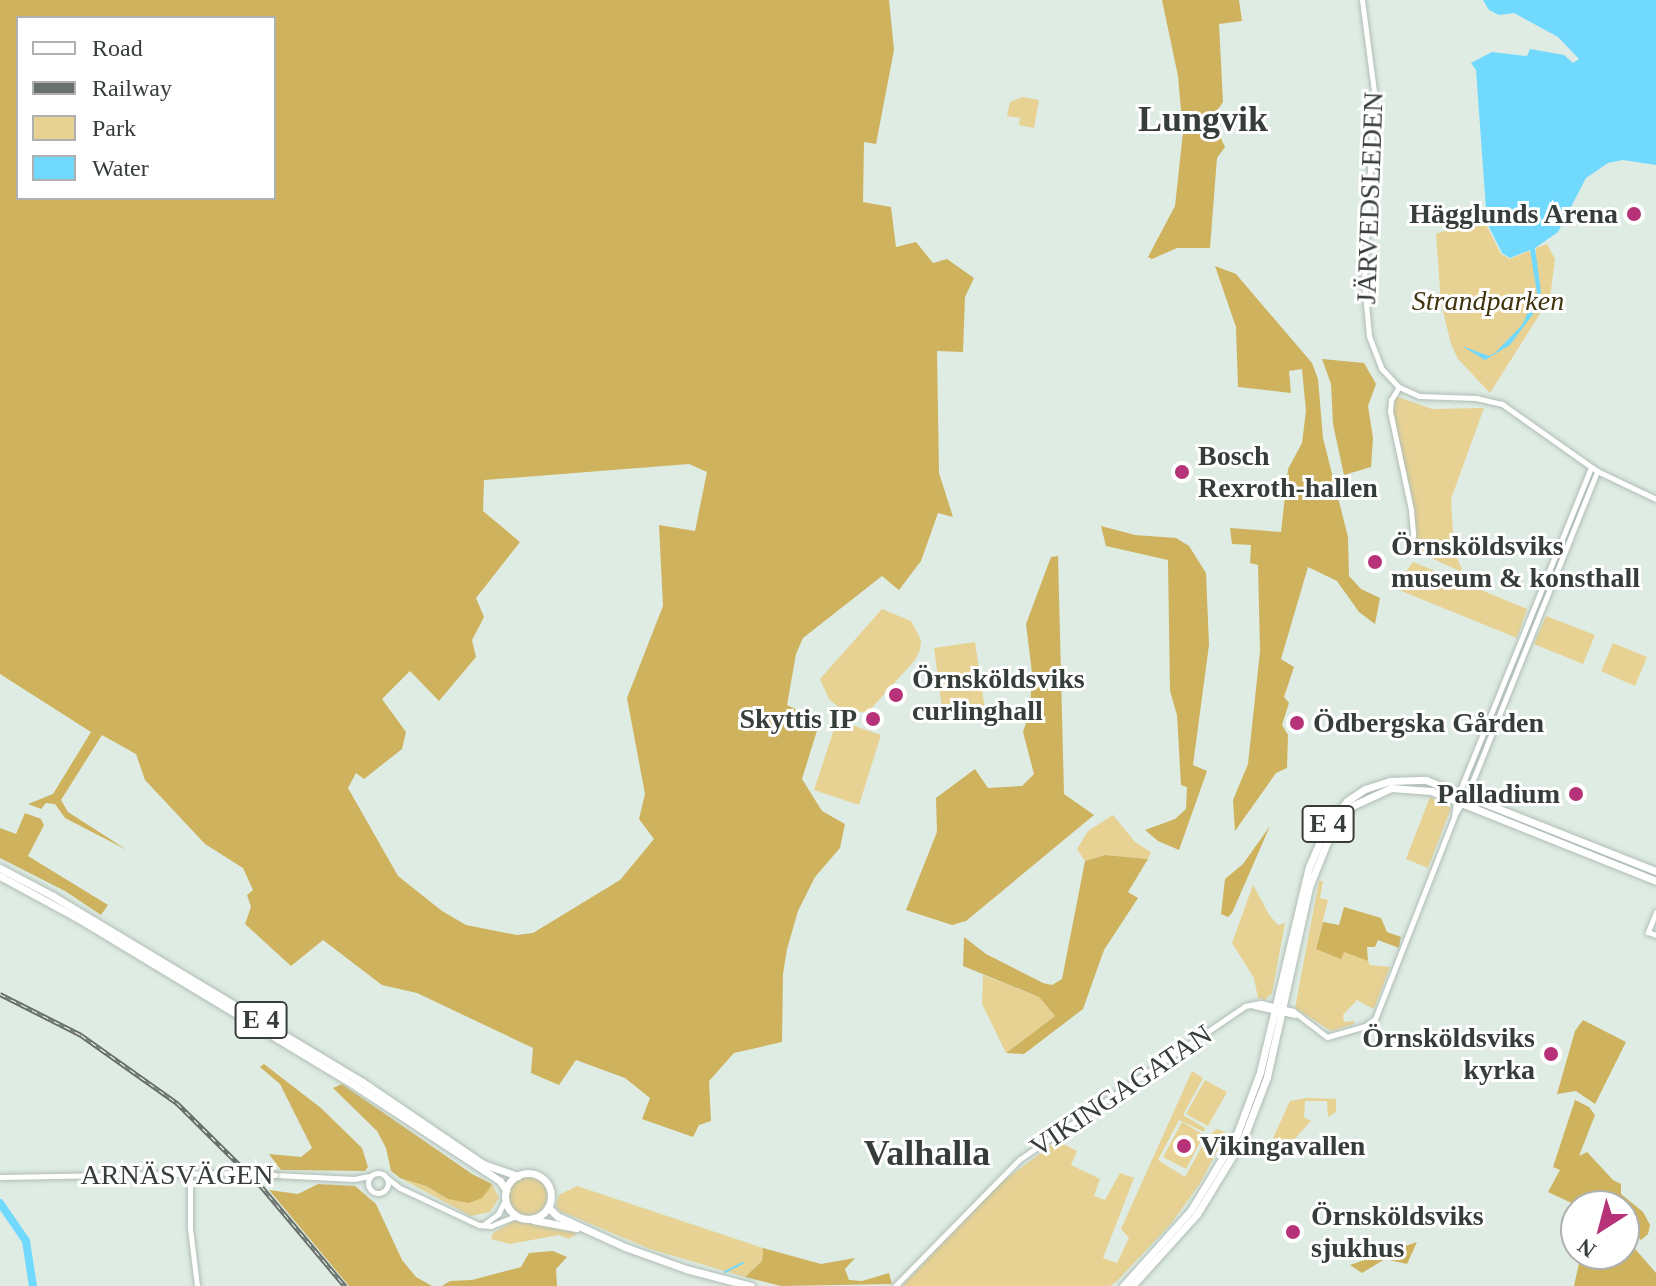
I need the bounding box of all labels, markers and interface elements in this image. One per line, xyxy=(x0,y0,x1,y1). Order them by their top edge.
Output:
legend xyxy=(16,16,276,200)
text: Road xyxy=(92,35,143,61)
text: Railway xyxy=(92,75,172,101)
street label: JÄRVEDSLEDEN xyxy=(1350,91,1390,305)
district label: Lungvik xyxy=(1138,98,1268,142)
text: Park xyxy=(92,115,136,141)
text: Water xyxy=(92,155,149,181)
place label: Hägglunds Arena xyxy=(1408,197,1618,231)
marker: Hägglunds Arena xyxy=(1625,205,1643,223)
park label: Strandparken xyxy=(1412,284,1564,318)
place label: Bosch Rexroth-hallen xyxy=(1198,439,1378,505)
marker: Bosch Rexroth-hallen xyxy=(1173,463,1191,481)
place label: Örnsköldsviks museum & konsthall xyxy=(1391,529,1640,595)
marker: Örnsköldsviks museum & konsthall xyxy=(1366,553,1384,571)
place label: Örnsköldsviks curlinghall xyxy=(912,662,1085,728)
marker: Örnsköldsviks curlinghall xyxy=(887,686,905,704)
place label: Skyttis IP xyxy=(740,702,857,736)
place label: Ödbergska Gården xyxy=(1313,706,1544,740)
marker: Skyttis IP xyxy=(864,710,882,728)
marker: Ödbergska Gården xyxy=(1288,714,1306,732)
place label: Palladium xyxy=(1437,777,1560,811)
marker: Palladium xyxy=(1567,785,1585,803)
road number: E 4 xyxy=(1300,802,1356,846)
road number: E 4 xyxy=(233,998,289,1042)
street label: VIKINGAGATAN xyxy=(1024,1018,1218,1164)
place label: Örnsköldsviks kyrka xyxy=(1362,1021,1535,1087)
marker: Örnsköldsviks kyrka xyxy=(1542,1045,1560,1063)
place label: Vikingavallen xyxy=(1200,1129,1365,1163)
district label: Valhalla xyxy=(864,1132,990,1176)
marker: Vikingavallen xyxy=(1175,1137,1193,1155)
street label: ARNÄSVÄGEN xyxy=(81,1158,273,1192)
north arrow xyxy=(1560,1190,1640,1270)
place label: Örnsköldsviks sjukhus xyxy=(1311,1199,1484,1265)
marker: Örnsköldsviks sjukhus xyxy=(1282,1221,1304,1243)
text: N xyxy=(1573,1233,1601,1263)

